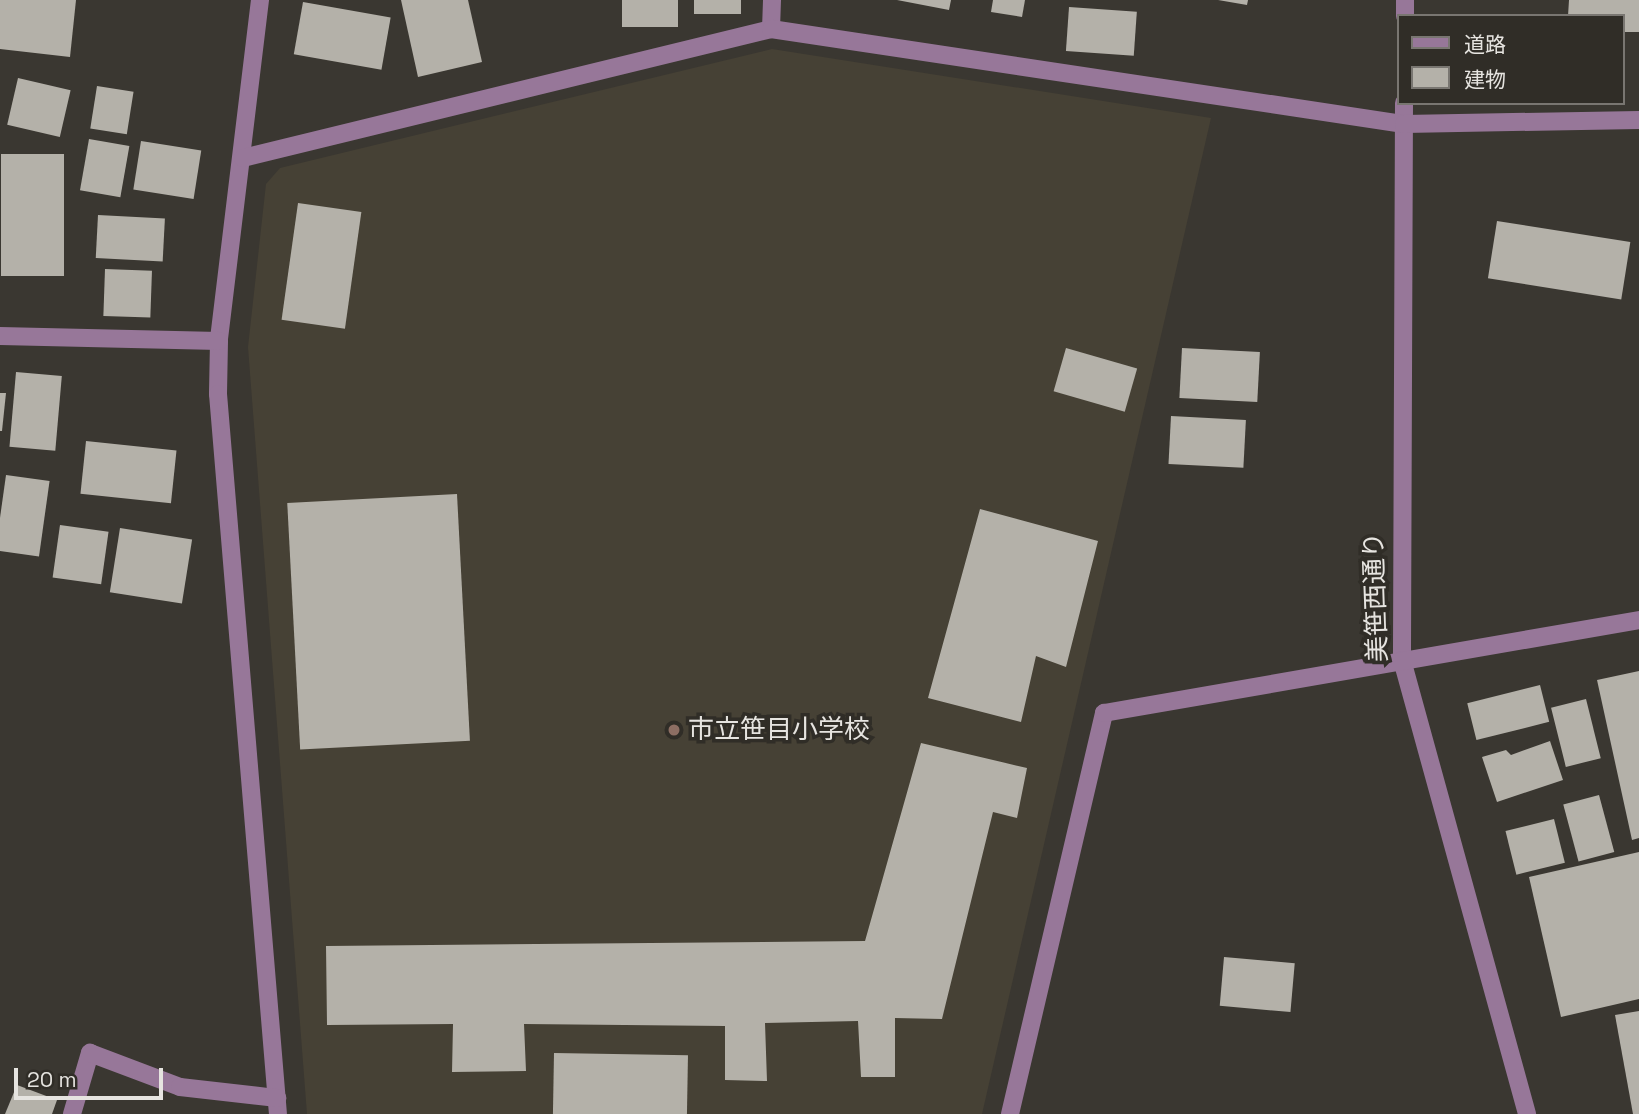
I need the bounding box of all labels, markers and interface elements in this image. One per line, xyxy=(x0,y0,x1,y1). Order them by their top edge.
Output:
legend xyxy=(1398,14,1625,105)
text: 道路 xyxy=(1464,31,1506,58)
text: 建物 xyxy=(1464,66,1506,93)
street label: 美笹西通り xyxy=(1358,531,1394,663)
place label: 市立笹目小学校 xyxy=(688,714,870,746)
marker: 市立笹目小学校 xyxy=(666,722,682,738)
scale bar xyxy=(18,1054,166,1098)
text: 20 m xyxy=(27,1066,77,1093)

